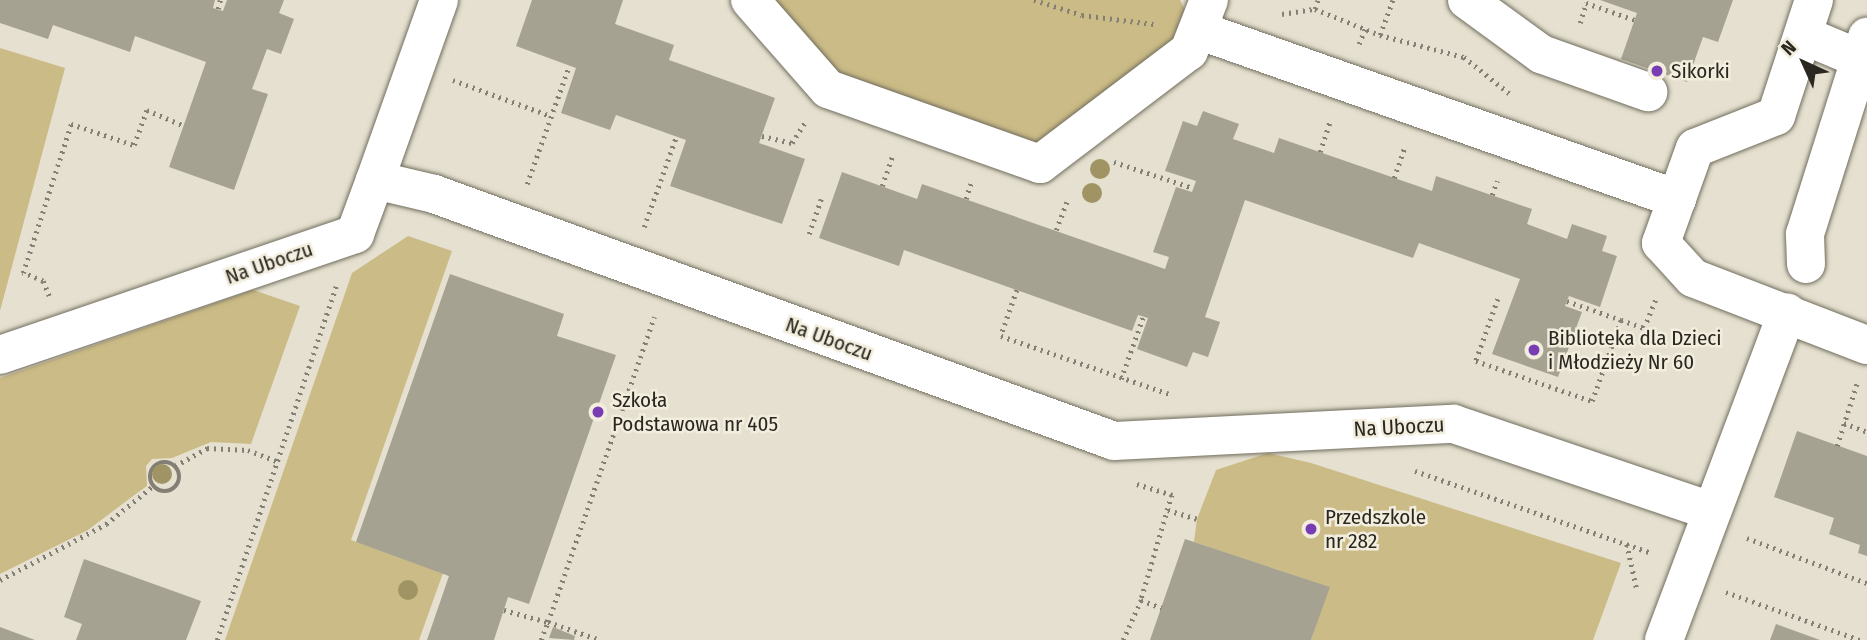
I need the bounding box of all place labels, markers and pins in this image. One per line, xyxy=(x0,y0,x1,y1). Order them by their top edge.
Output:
place label: Sikorki xyxy=(1671,58,1730,84)
marker: Sikorki xyxy=(1649,63,1665,79)
place label: Biblioteka dla Dzieci i Młodzieży Nr 60 xyxy=(1548,325,1722,375)
marker: Biblioteka dla Dzieci i Młodzieży Nr 60 xyxy=(1526,342,1542,358)
place label: Szkoła Podstawowa nr 405 xyxy=(612,387,778,437)
marker: Szkoła Podstawowa nr 405 xyxy=(590,404,606,420)
place label: Przedszkole nr 282 xyxy=(1325,504,1426,554)
marker: Przedszkole nr 282 xyxy=(1303,521,1319,537)

